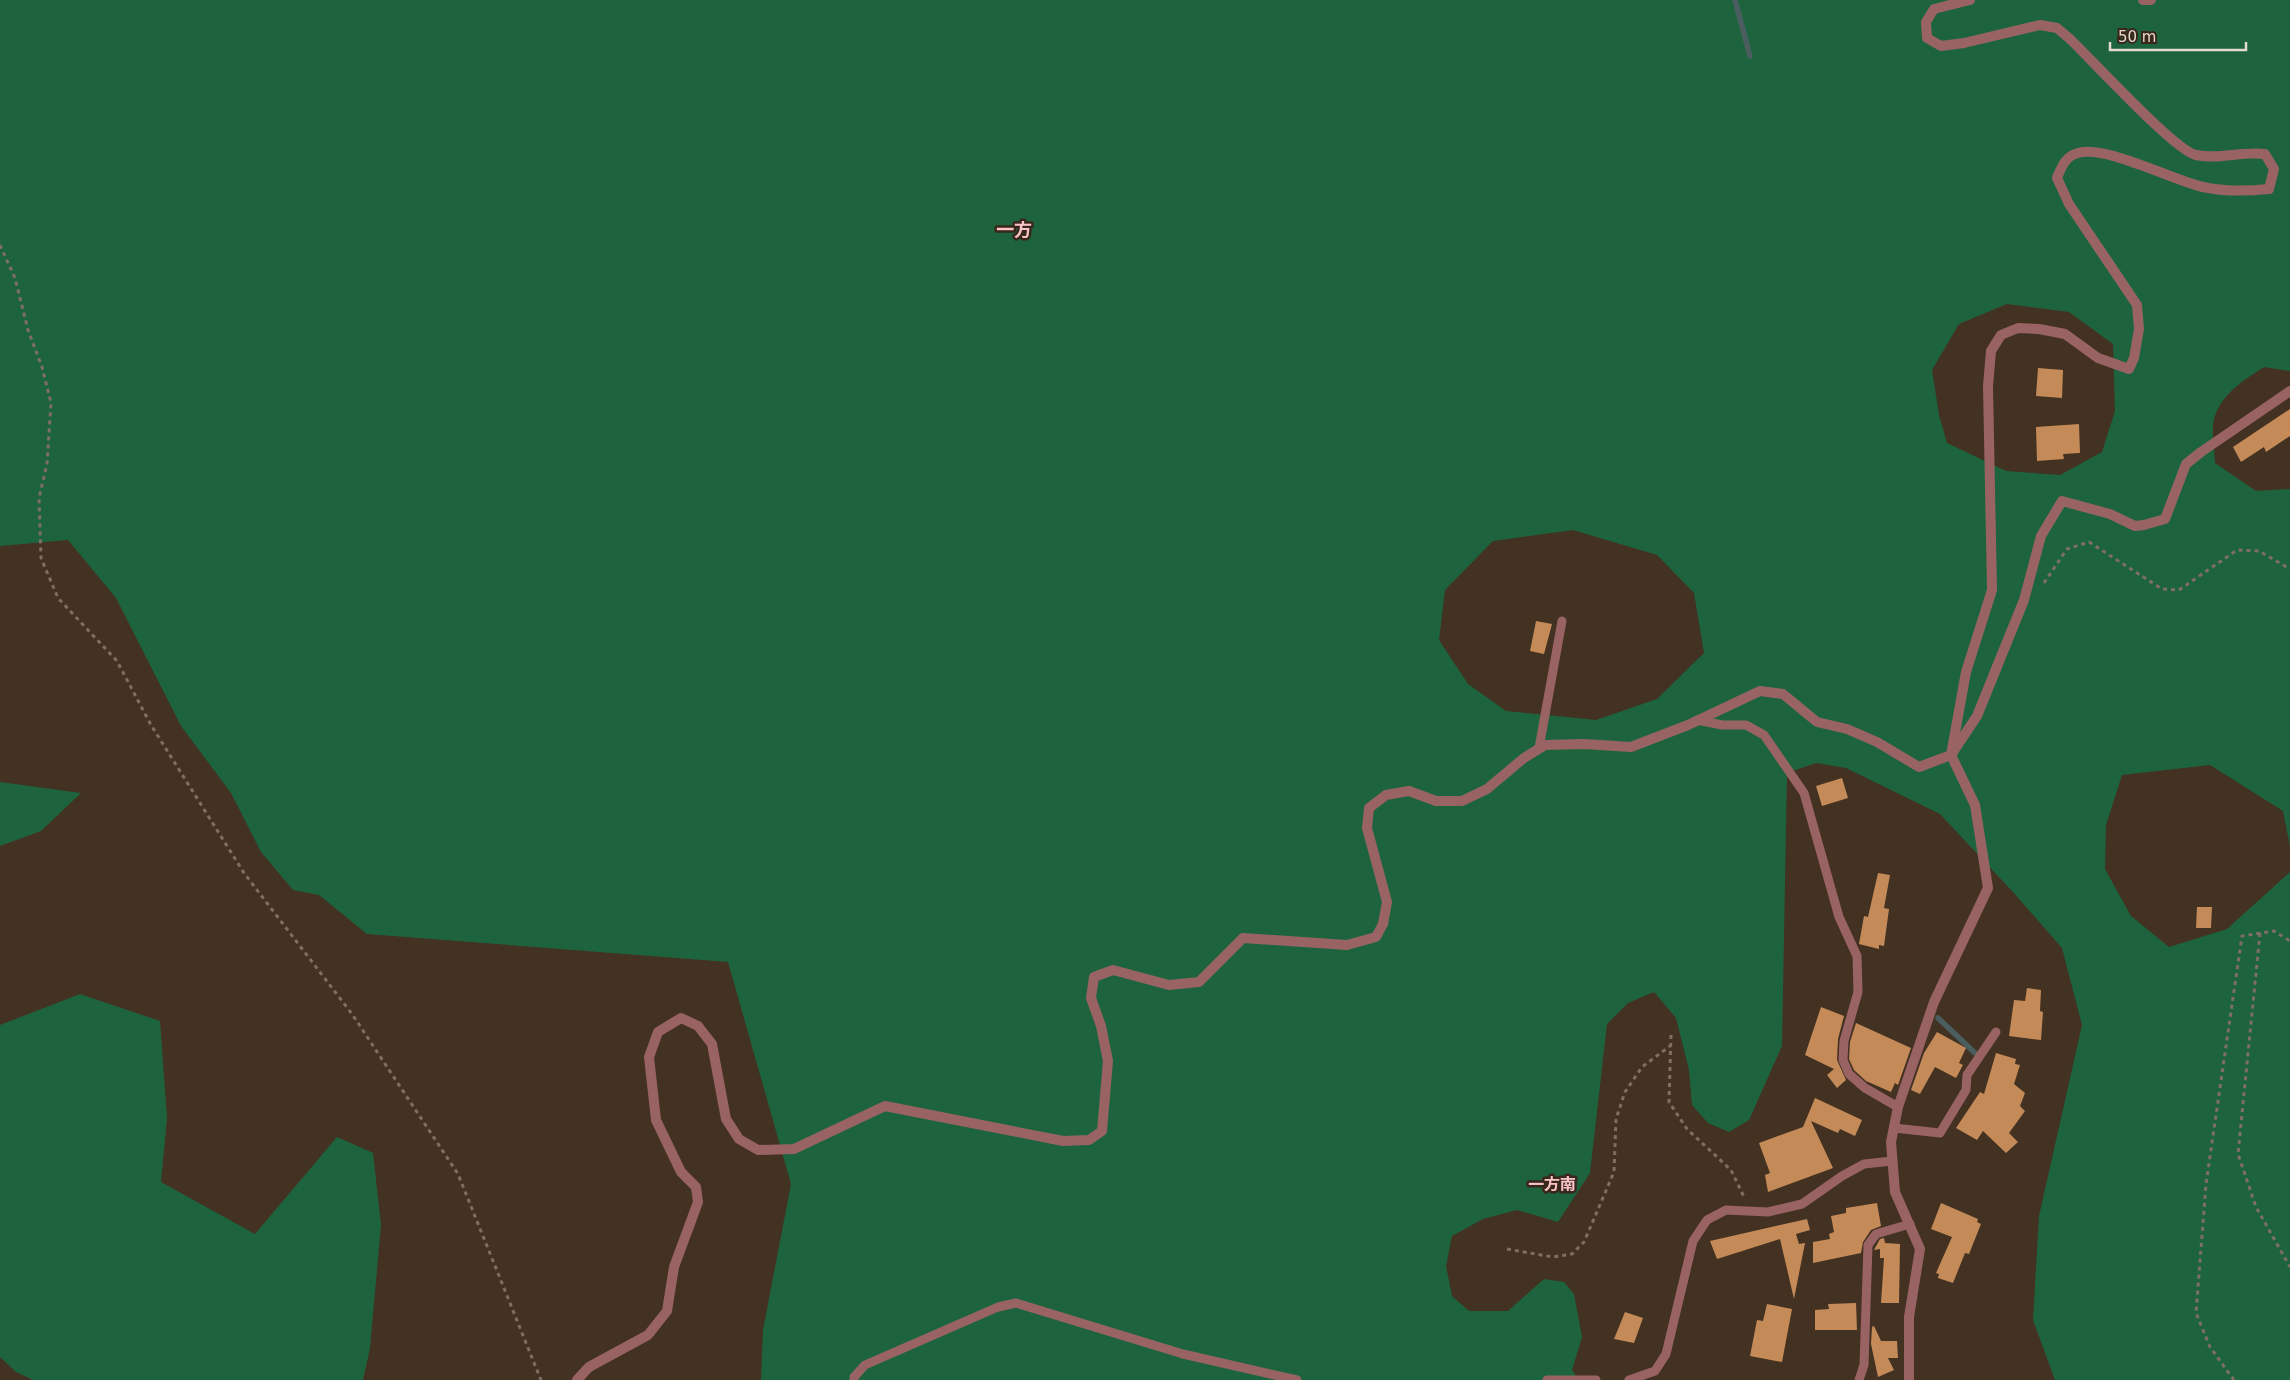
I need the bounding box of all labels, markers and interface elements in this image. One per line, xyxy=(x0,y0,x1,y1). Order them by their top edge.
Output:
scale bar xyxy=(2110,20,2246,52)
text: 50 m xyxy=(2118,28,2156,46)
district label: 一方 xyxy=(996,219,1032,240)
district label: 一方南 xyxy=(1528,1175,1576,1194)

